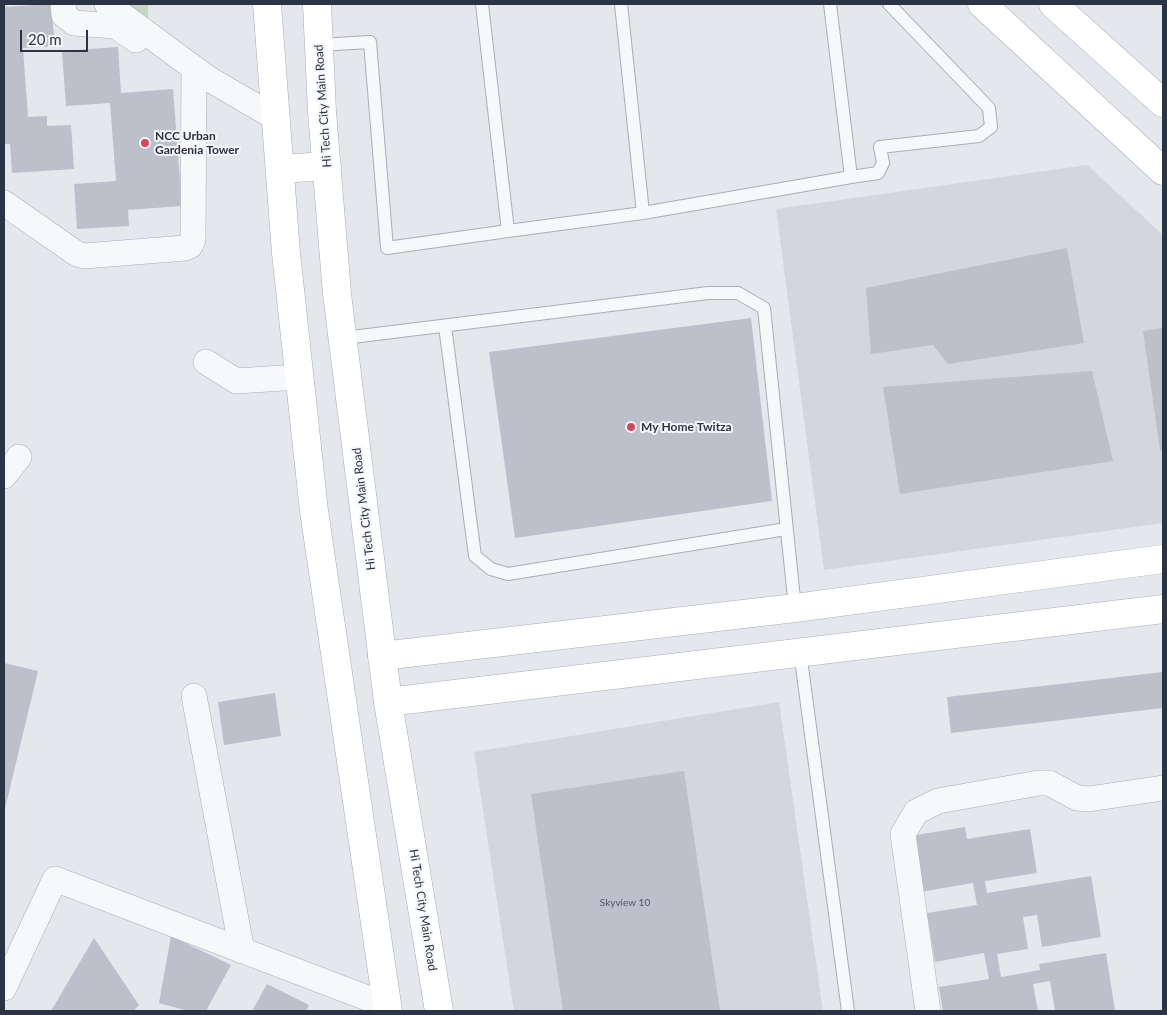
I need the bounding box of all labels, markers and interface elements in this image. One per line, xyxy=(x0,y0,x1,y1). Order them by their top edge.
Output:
scale bar xyxy=(22,20,90,52)
text: 20 m xyxy=(28,30,62,48)
street label: Hi Tech City Main Road xyxy=(312,44,334,168)
place label: NCC Urban Gardenia Tower xyxy=(155,129,239,157)
marker: NCC Urban Gardenia Tower xyxy=(139,137,151,149)
place label: My Home Twitza xyxy=(641,420,732,434)
marker: My Home Twitza xyxy=(625,421,637,433)
street label: Hi Tech City Main Road xyxy=(349,447,379,571)
street label: Hi Tech City Main Road xyxy=(406,848,440,972)
house number: Skyview 10 xyxy=(600,897,650,909)

